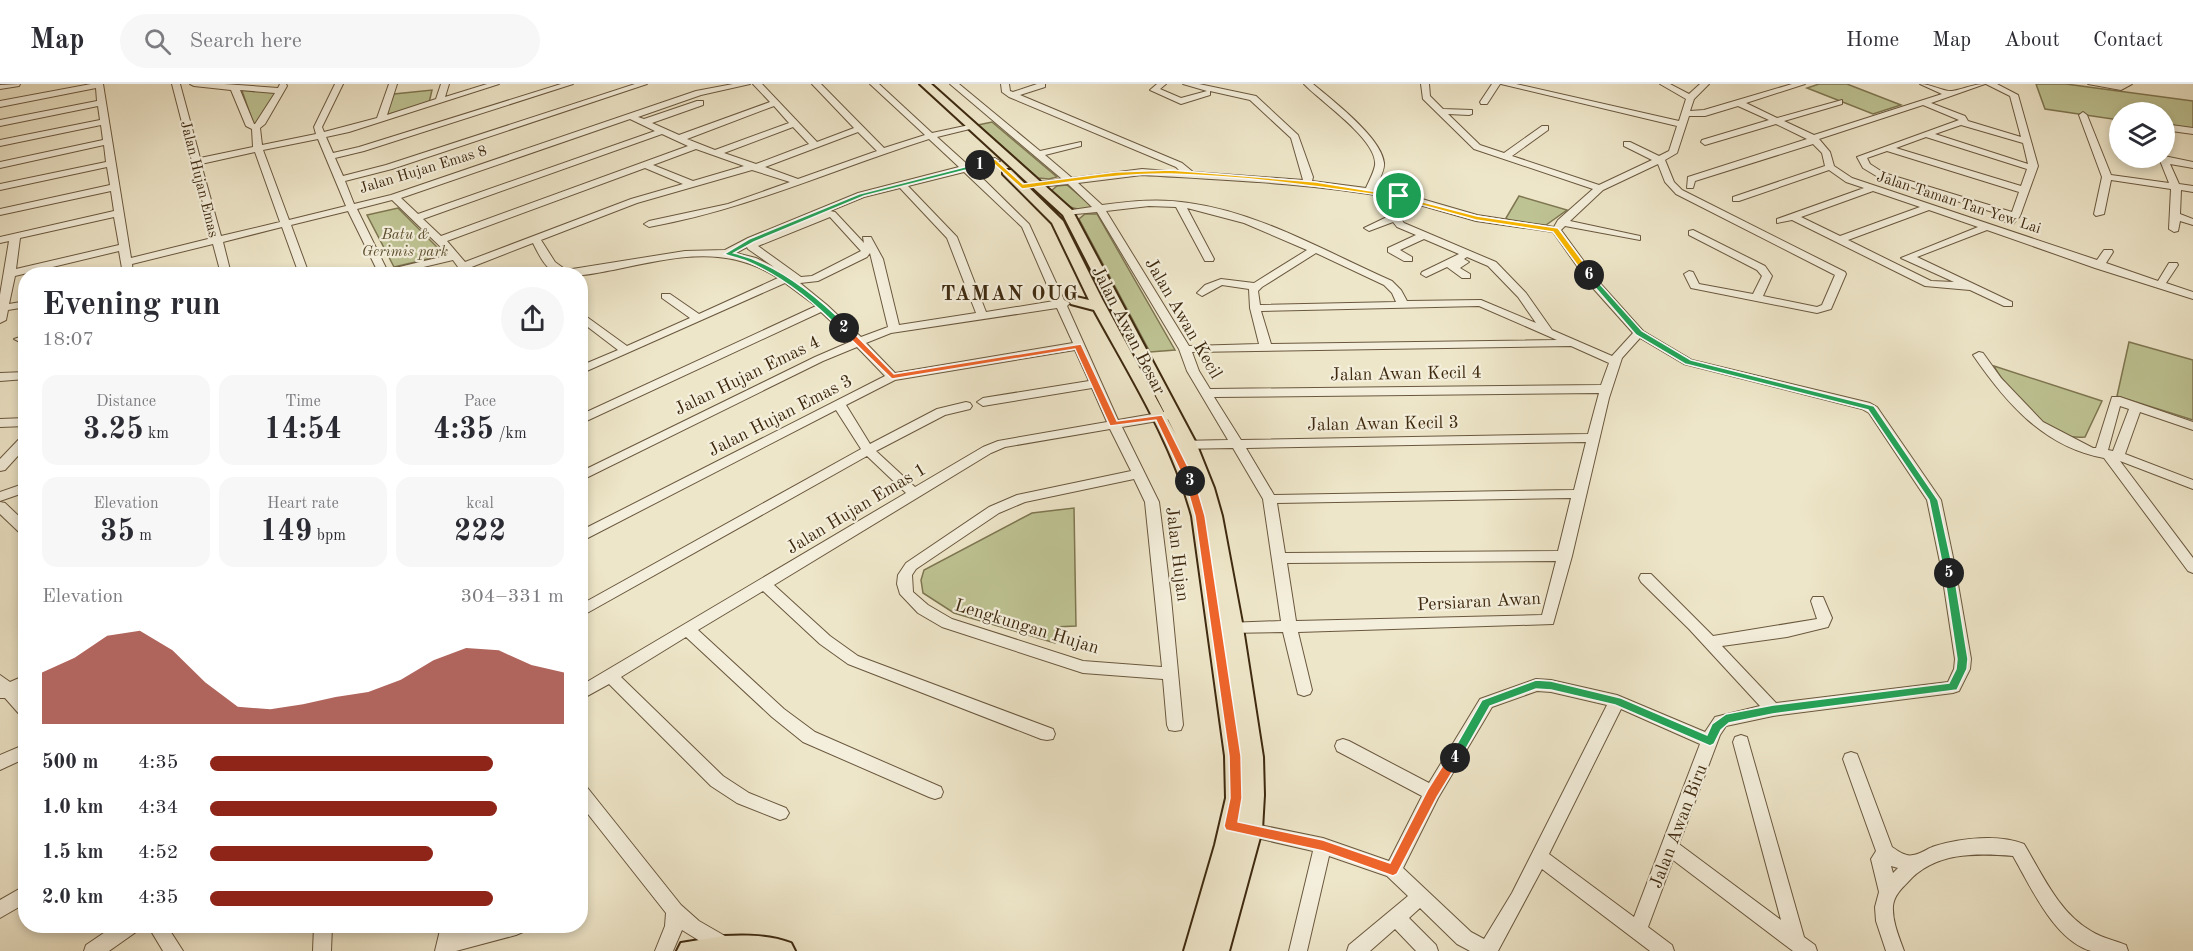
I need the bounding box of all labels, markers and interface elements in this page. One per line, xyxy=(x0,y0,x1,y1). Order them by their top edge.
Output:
search box xyxy=(120,14,540,68)
icon: search xyxy=(141,25,174,58)
text: Map xyxy=(30,27,84,55)
text: Search here xyxy=(189,30,302,52)
text: Home xyxy=(1846,30,1899,51)
text: Map xyxy=(1932,30,1971,51)
text: About xyxy=(2004,30,2060,51)
text: Contact xyxy=(2093,30,2163,51)
map controls xyxy=(2109,102,2175,168)
button: layers xyxy=(2109,102,2175,168)
street label: Jalan Hujan Emas xyxy=(177,119,220,239)
street label: Jalan Hujan Emas 8 xyxy=(358,144,489,197)
pin: 1 xyxy=(965,150,995,180)
text: 1 xyxy=(975,157,985,173)
pin xyxy=(1373,170,1424,221)
street label: Jalan Taman Tan Yew Lai xyxy=(1874,170,2043,237)
icon: arrive xyxy=(1382,179,1415,212)
park label: Batu & Gerimis park xyxy=(362,228,448,260)
street label: Jalan Awan Kecil xyxy=(1141,255,1225,382)
pin: 6 xyxy=(1574,260,1604,290)
street label: Jalan Awan Besar xyxy=(1088,263,1169,398)
text: 6 xyxy=(1584,267,1594,283)
district label: TAMAN OUG xyxy=(941,285,1079,305)
button: share xyxy=(501,287,564,350)
text: Evening run xyxy=(42,289,221,322)
pin: 2 xyxy=(829,313,859,343)
text: 2 xyxy=(839,320,849,336)
text: 18:07 xyxy=(42,330,94,350)
street label: Jalan Hujan Emas 4 xyxy=(672,333,823,419)
street label: Jalan Awan Kecil 4 xyxy=(1330,364,1482,384)
street label: Jalan Hujan Emas 3 xyxy=(705,372,855,460)
text: Distance xyxy=(96,394,156,410)
text: Time xyxy=(285,394,321,410)
text: Pace xyxy=(464,394,496,410)
street label: Jalan Awan Kecil 3 xyxy=(1307,414,1459,434)
text: 3.25 xyxy=(83,415,144,445)
text: 14:54 xyxy=(264,415,342,445)
text: 4:35 xyxy=(433,415,494,445)
text: km xyxy=(144,426,169,442)
text: /km xyxy=(494,426,527,442)
street label: Jalan Hujan Emas 1 xyxy=(784,460,929,558)
pin: 3 xyxy=(1175,466,1205,496)
text: 3 xyxy=(1185,473,1195,489)
text: Elevation xyxy=(93,496,159,512)
text: Heart rate xyxy=(267,496,339,512)
text: kcal xyxy=(466,496,494,512)
street label: Jalan Hujan xyxy=(1162,506,1192,603)
text: 35 xyxy=(100,517,135,547)
text: 149 xyxy=(260,517,312,547)
text: 222 xyxy=(454,517,506,547)
text: m xyxy=(135,528,152,544)
text: bpm xyxy=(312,528,346,544)
pin: 5 xyxy=(1934,558,1964,588)
text: 5 xyxy=(1944,565,1954,581)
text: Elevation xyxy=(42,587,123,607)
text: 304–331 m xyxy=(461,587,564,607)
street label: Persiaran Awan xyxy=(1417,590,1542,614)
street label: Lengkungan Hujan xyxy=(952,596,1101,658)
pin: 4 xyxy=(1440,743,1470,773)
text: 4 xyxy=(1450,750,1460,766)
text: 500 m xyxy=(42,753,98,773)
text: 4:35 xyxy=(138,753,178,773)
street label: Jalan Awan Biru xyxy=(1647,762,1711,891)
text: 1.0 km xyxy=(42,798,104,818)
text: 4:34 xyxy=(138,798,178,818)
text: 1.5 km xyxy=(42,843,104,863)
text: 4:52 xyxy=(138,843,178,863)
text: 2.0 km xyxy=(42,888,104,908)
text: 4:35 xyxy=(138,888,178,908)

